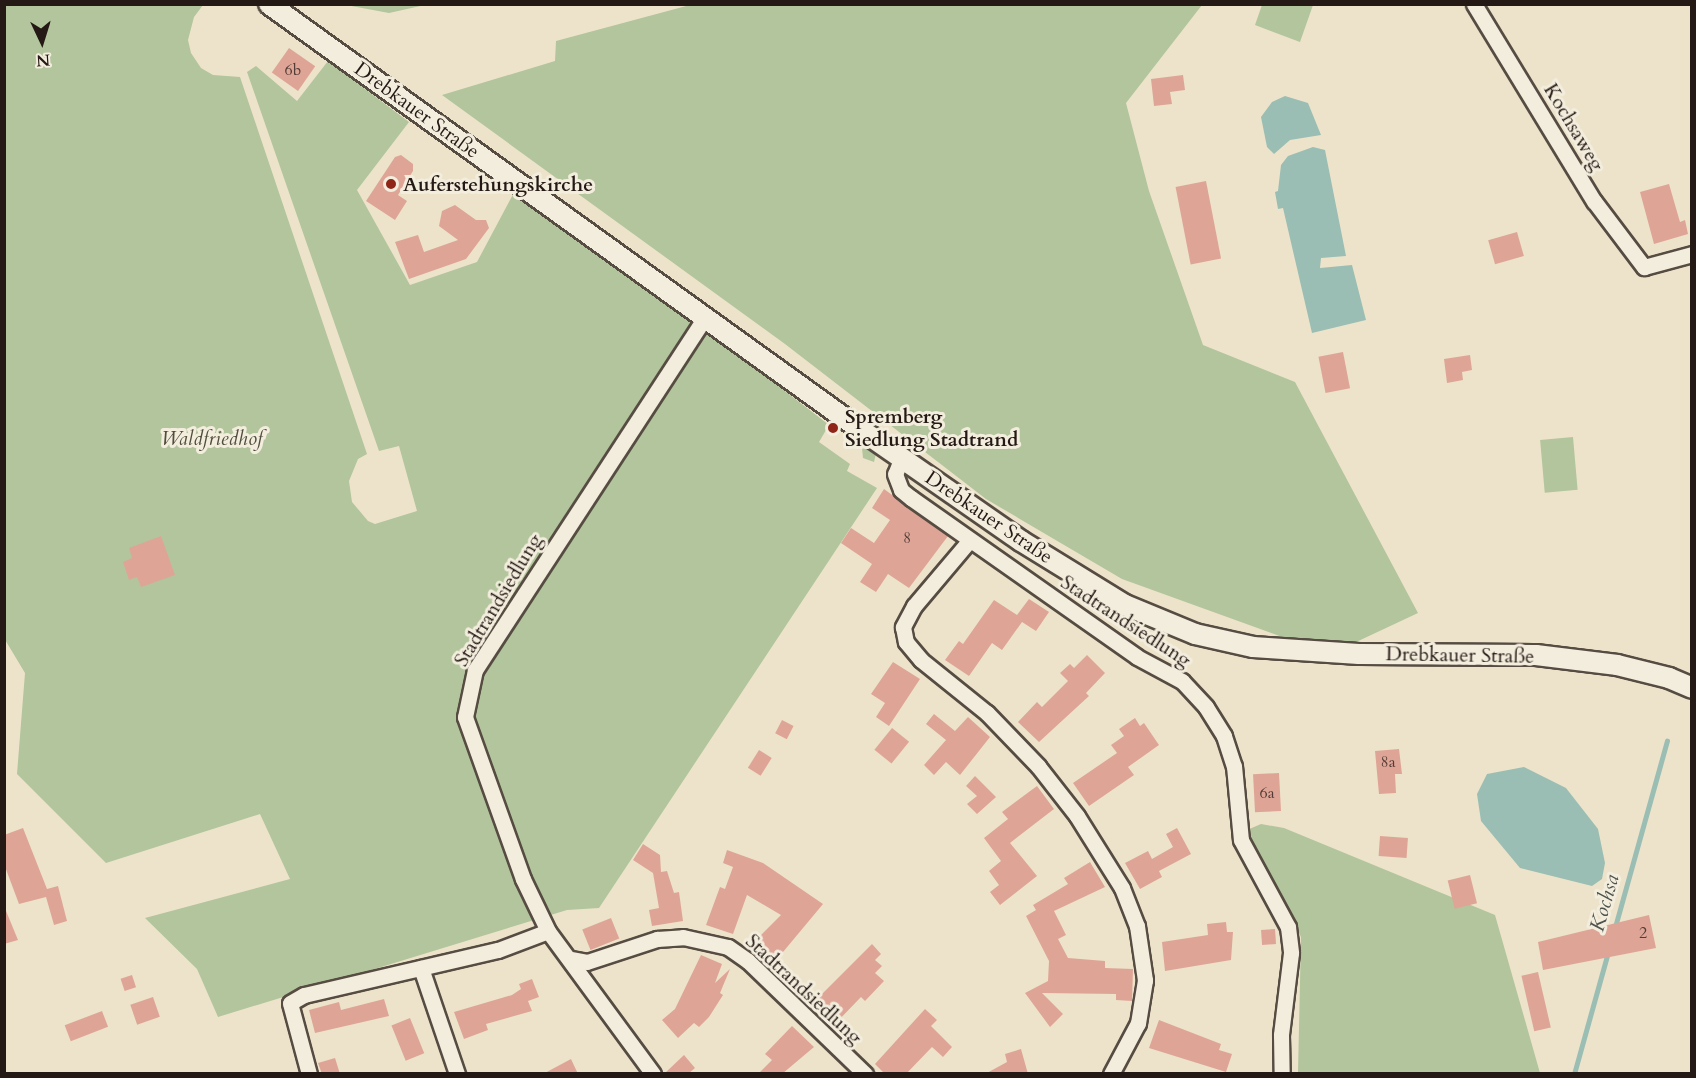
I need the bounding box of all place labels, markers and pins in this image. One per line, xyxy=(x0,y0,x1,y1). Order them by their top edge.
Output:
place label: Auferstehungskirche xyxy=(403,172,593,196)
marker: Auferstehungskirche xyxy=(384,177,398,191)
place label: Spremberg Siedlung Stadtrand xyxy=(845,404,1018,451)
marker: Spremberg Siedlung Stadtrand xyxy=(826,421,840,435)

